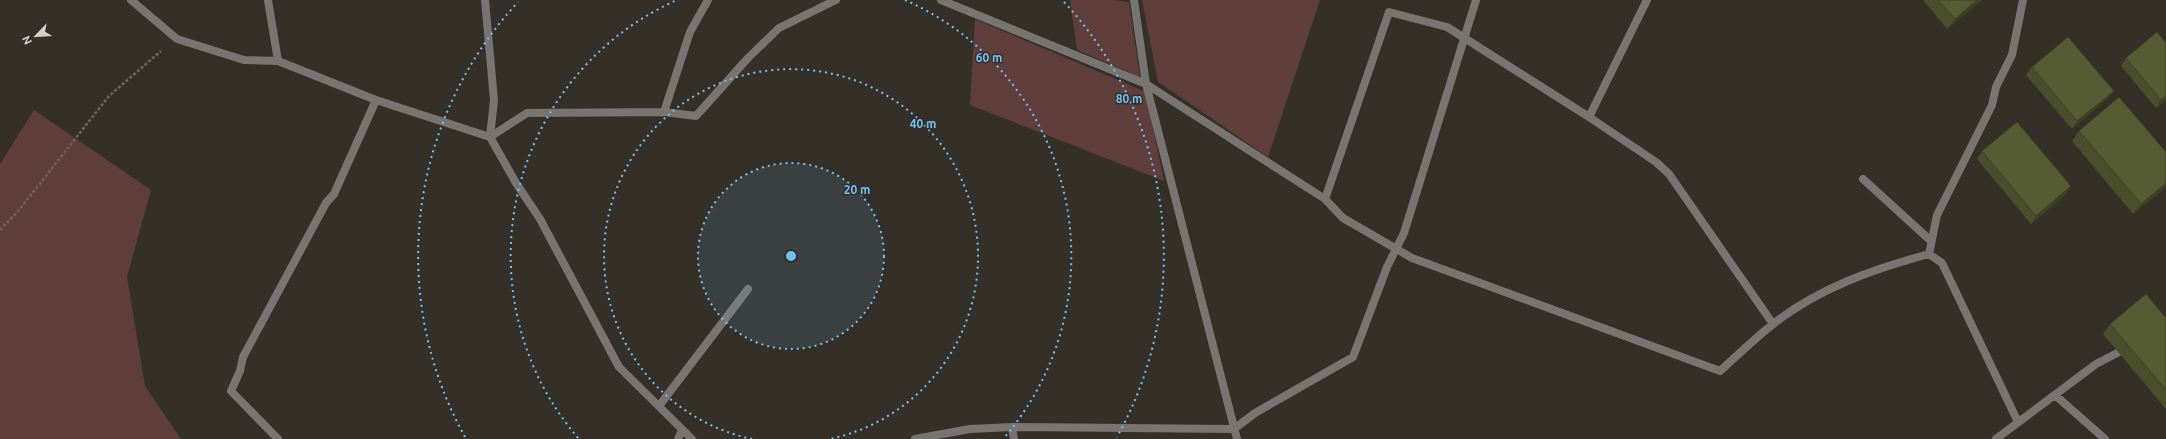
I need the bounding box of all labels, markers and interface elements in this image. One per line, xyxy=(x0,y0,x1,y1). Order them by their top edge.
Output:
north arrow xyxy=(16,16,56,56)
text: N xyxy=(20,34,34,46)
text: 60 m xyxy=(976,51,1002,64)
text: 80 m xyxy=(1116,92,1142,105)
text: 40 m xyxy=(910,117,936,130)
text: 20 m xyxy=(844,183,870,196)
centre of rings xyxy=(784,249,798,263)

